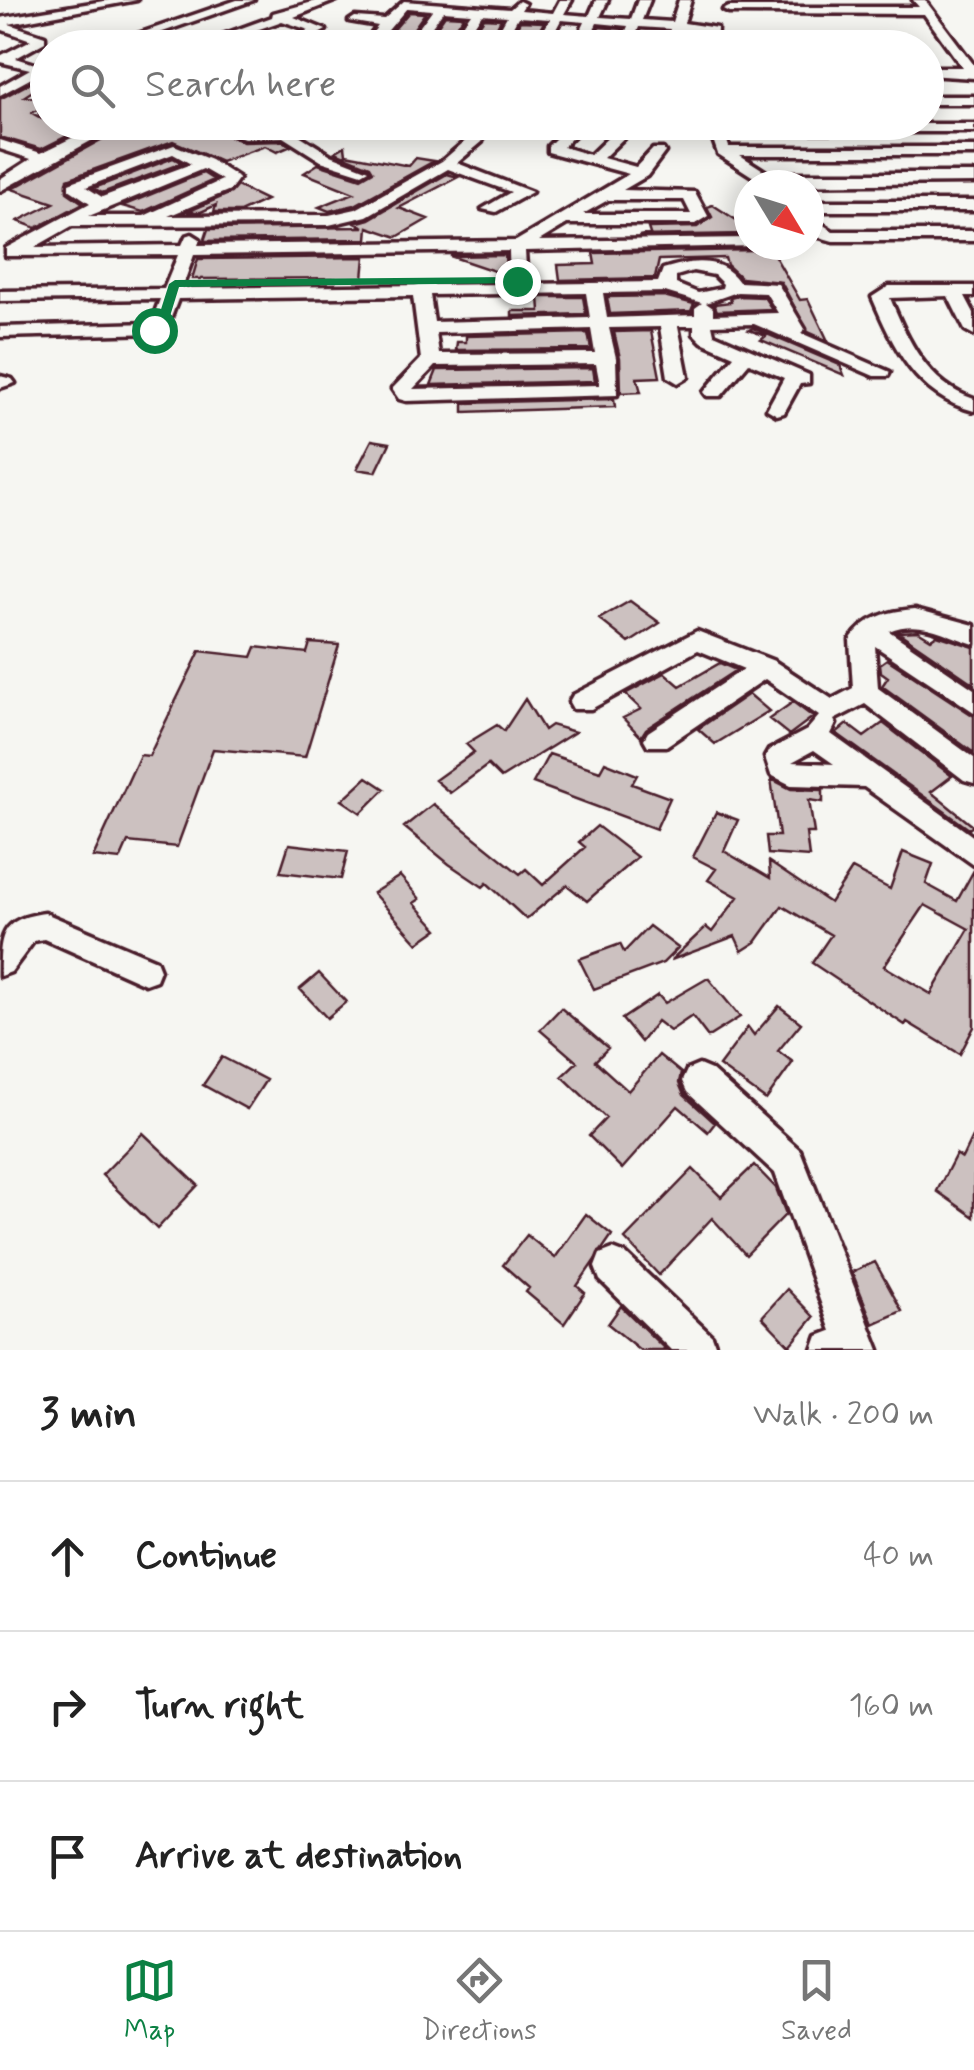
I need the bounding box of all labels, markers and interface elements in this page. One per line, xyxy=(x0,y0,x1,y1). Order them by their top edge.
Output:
search box xyxy=(30,30,944,140)
icon: search xyxy=(65,58,120,113)
text: Search here xyxy=(145,61,336,110)
north arrow xyxy=(734,170,824,260)
route end xyxy=(495,259,541,305)
route start xyxy=(132,308,178,354)
text: 3 min xyxy=(40,1388,137,1443)
text: Walk · 200 m xyxy=(753,1394,934,1436)
icon: ahead xyxy=(40,1529,95,1584)
text: Continue xyxy=(135,1532,277,1581)
text: 40 m xyxy=(863,1535,934,1577)
icon: right xyxy=(40,1679,95,1734)
text: Turn right xyxy=(135,1682,304,1731)
text: 160 m xyxy=(849,1685,934,1727)
icon: arrive xyxy=(40,1829,95,1884)
text: Arrive at destination xyxy=(135,1832,462,1881)
tab: Map xyxy=(122,1953,177,2050)
tab: Directions xyxy=(422,1953,537,2050)
tab: Saved xyxy=(781,1953,852,2050)

